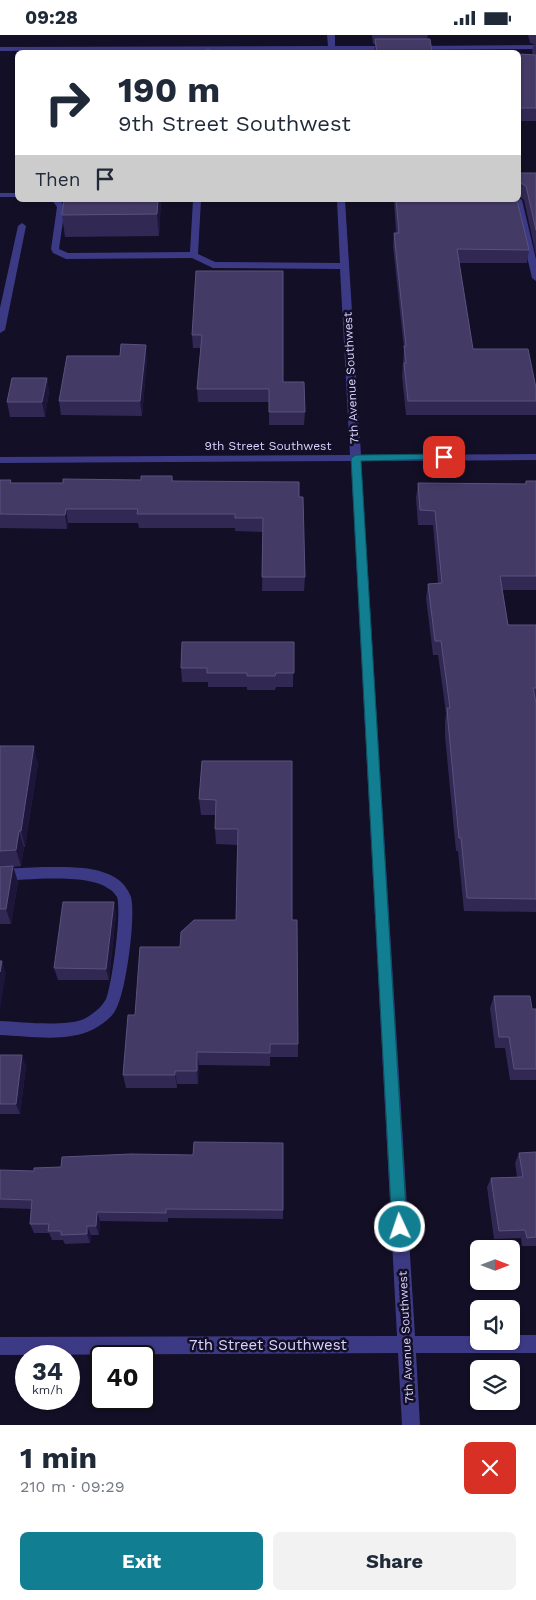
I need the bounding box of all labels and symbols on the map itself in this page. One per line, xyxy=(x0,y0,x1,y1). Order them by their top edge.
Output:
street label: 7th Avenue Southwest xyxy=(341,312,361,444)
pin xyxy=(423,436,465,478)
street label: 9th Street Southwest xyxy=(205,439,331,453)
position arrow xyxy=(373,1200,425,1252)
north arrow xyxy=(470,1240,520,1290)
street label: 7th Avenue Southwest xyxy=(396,1271,416,1403)
street label: 7th Street Southwest xyxy=(189,1336,348,1354)
speed limit sign: 40 xyxy=(90,1345,155,1410)

